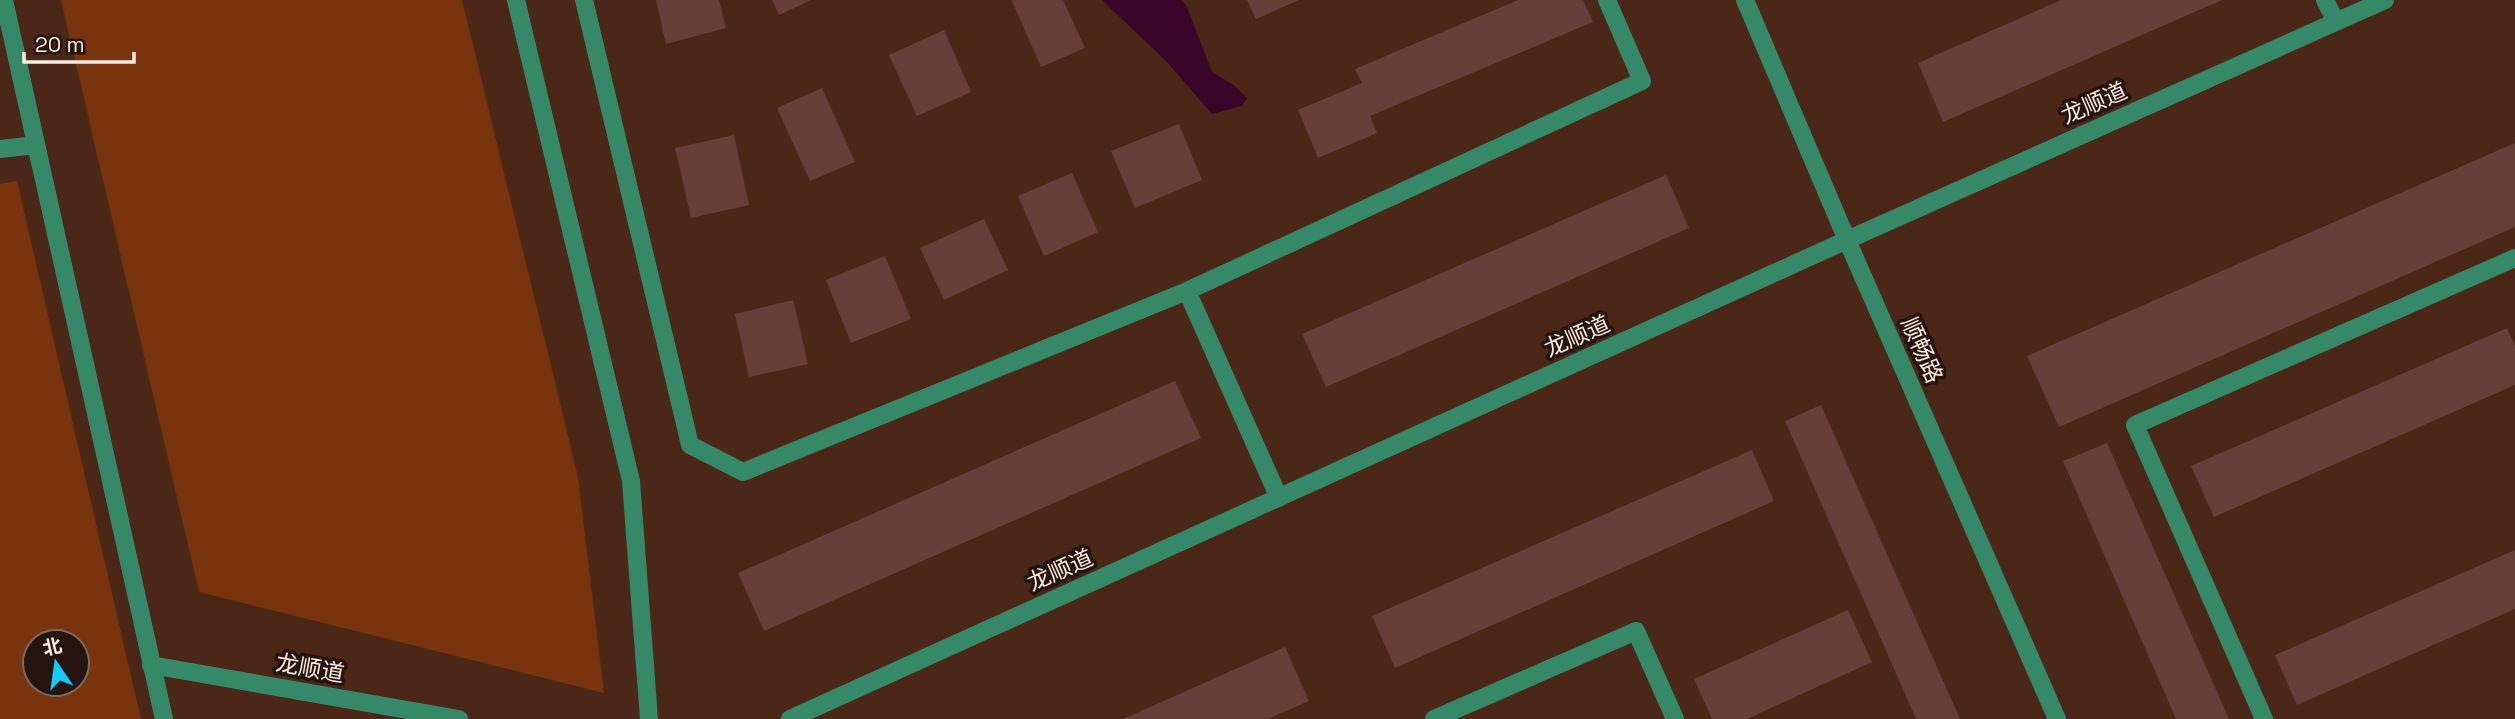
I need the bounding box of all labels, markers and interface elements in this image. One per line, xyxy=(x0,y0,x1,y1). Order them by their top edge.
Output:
scale bar xyxy=(24,21,135,65)
text: 20 m xyxy=(35,31,85,58)
street label: 龙顺道 xyxy=(2056,75,2132,131)
street label: 龙顺道 xyxy=(1539,308,1615,364)
street label: 顺畅路 xyxy=(1894,312,1950,388)
street label: 龙顺道 xyxy=(1022,542,1098,598)
north arrow xyxy=(21,628,91,698)
text: 北 xyxy=(40,633,64,661)
street label: 龙顺道 xyxy=(273,647,347,689)

